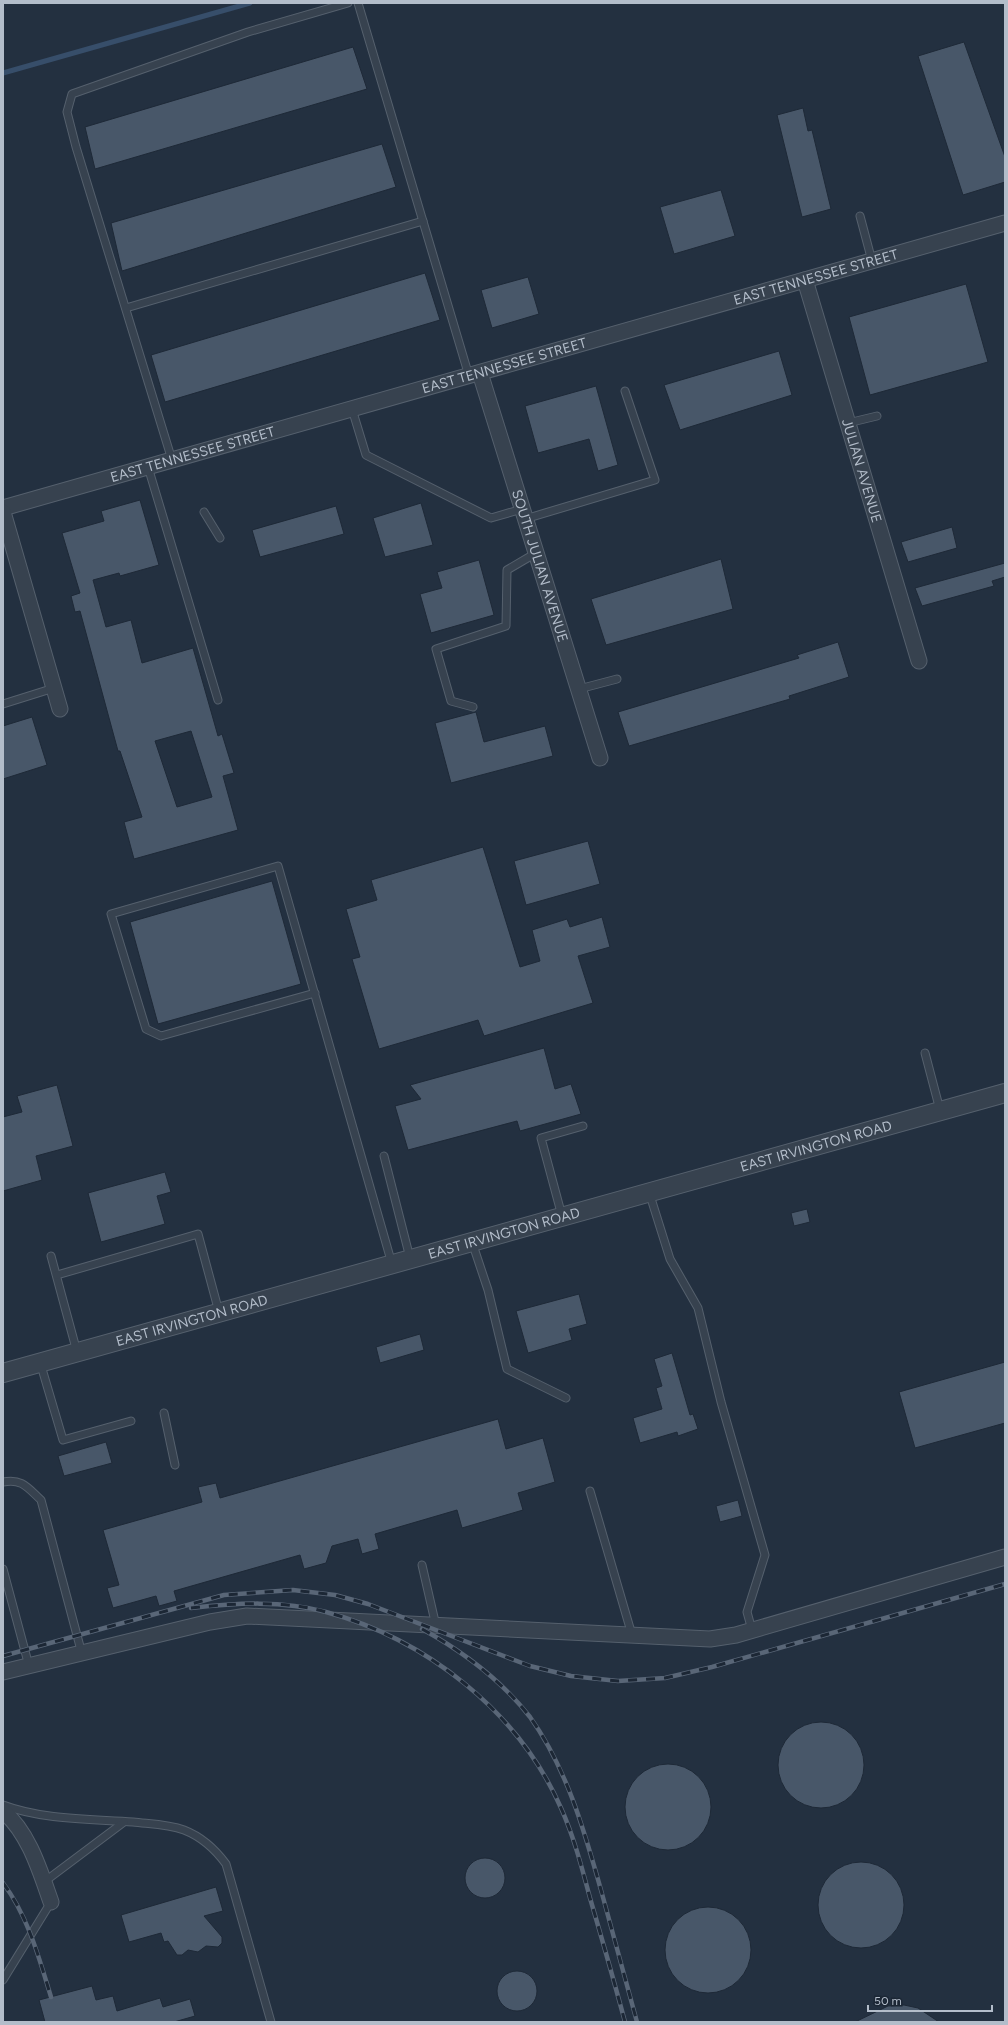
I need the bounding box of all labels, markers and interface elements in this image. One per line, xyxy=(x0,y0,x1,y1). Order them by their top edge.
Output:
street label: EAST TENNESSEE STREET xyxy=(732,246,900,309)
street label: EAST TENNESSEE STREET xyxy=(420,334,589,397)
street label: JULIAN AVENUE xyxy=(838,417,885,525)
street label: EAST TENNESSEE STREET xyxy=(108,423,277,486)
street label: SOUTH JULIAN AVENUE xyxy=(508,488,571,644)
street label: EAST IRVINGTON ROAD xyxy=(738,1117,894,1176)
street label: EAST IRVINGTON ROAD xyxy=(426,1204,582,1263)
street label: EAST IRVINGTON ROAD xyxy=(114,1291,270,1350)
scale bar xyxy=(868,1987,992,2013)
text: 50 m xyxy=(874,1994,902,2008)

